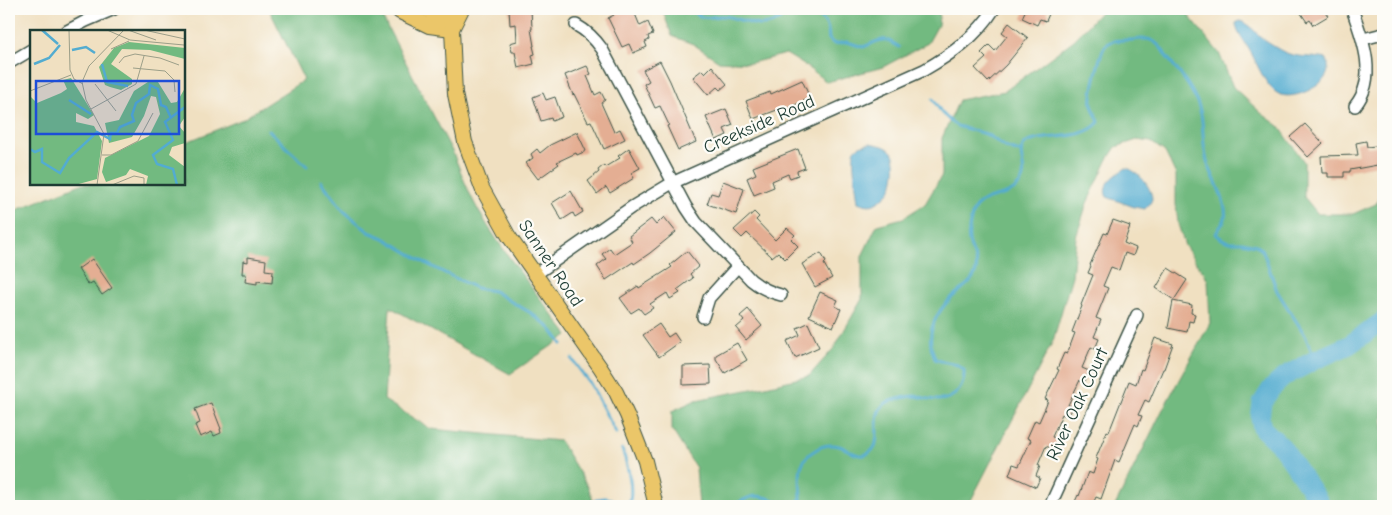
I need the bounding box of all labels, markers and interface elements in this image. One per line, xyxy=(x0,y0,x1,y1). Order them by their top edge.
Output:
inset map xyxy=(30,30,185,185)
street label: Creekside Road xyxy=(700,91,818,158)
street label: Sanner Road xyxy=(514,216,587,311)
street label: River Oak Court xyxy=(1042,344,1113,464)

